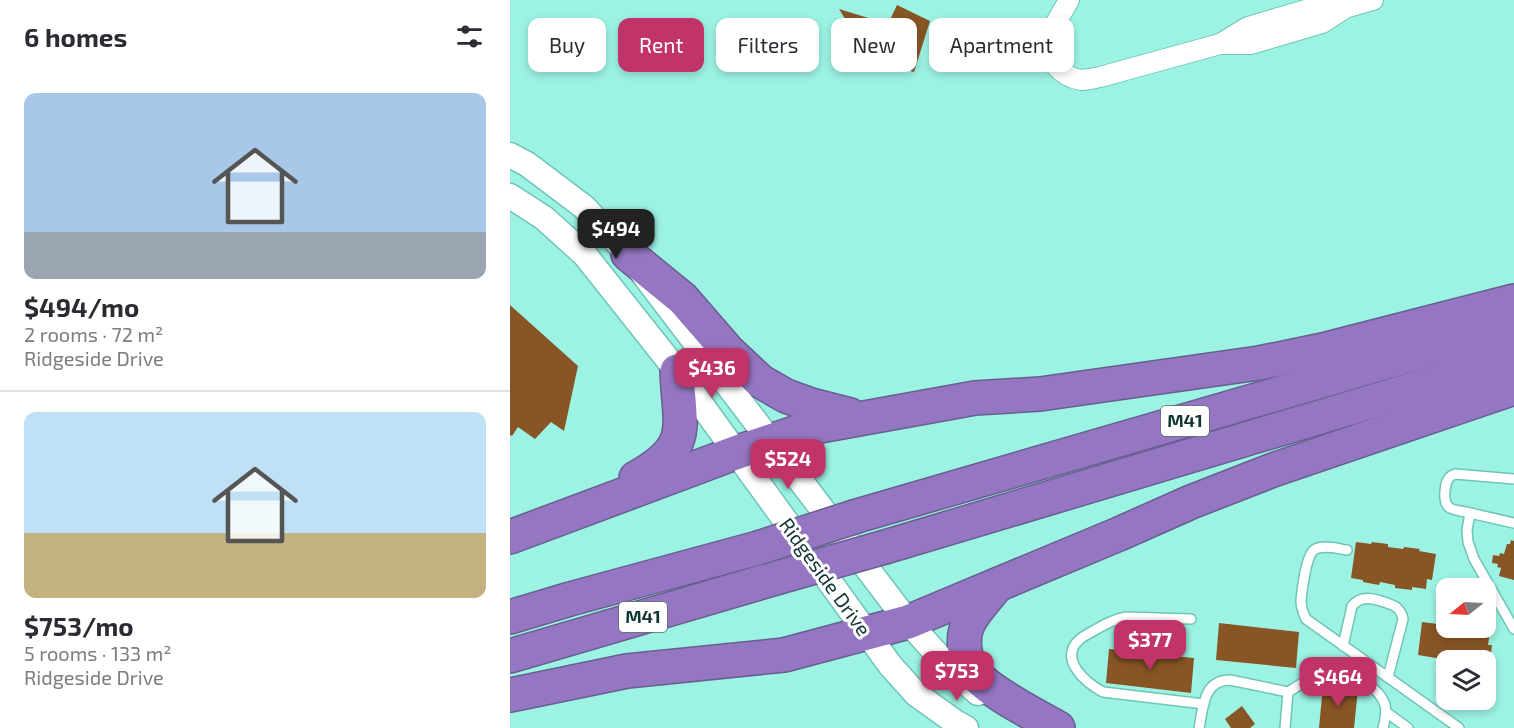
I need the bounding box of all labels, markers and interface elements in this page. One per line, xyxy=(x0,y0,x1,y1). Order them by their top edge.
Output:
chip: Buy xyxy=(528,18,606,72)
chip: Rent xyxy=(618,18,704,72)
chip: Filters xyxy=(716,18,819,72)
chip: New xyxy=(831,18,917,72)
chip: Apartment xyxy=(929,18,1074,72)
icon: filters xyxy=(453,20,486,53)
text: 6 homes xyxy=(24,21,127,52)
icon: home xyxy=(201,132,309,240)
pin: $494 xyxy=(580,209,652,260)
text: $494 xyxy=(592,216,640,240)
text: $494/mo xyxy=(24,291,139,322)
text: 2 rooms · 72 m² xyxy=(24,322,163,346)
text: Ridgeside Drive xyxy=(24,346,164,370)
pin: $436 xyxy=(676,348,748,399)
text: $436 xyxy=(688,355,736,379)
road number: M41 xyxy=(1161,406,1209,436)
pin: $524 xyxy=(752,439,824,490)
text: $524 xyxy=(765,446,812,470)
icon: home xyxy=(201,451,309,559)
street label: Ridgeside Drive xyxy=(775,513,877,640)
north arrow xyxy=(1436,578,1496,638)
map controls xyxy=(1436,578,1496,710)
road number: M41 xyxy=(619,602,667,632)
text: $753/mo xyxy=(24,610,134,641)
pin: $377 xyxy=(1114,620,1186,671)
text: $377 xyxy=(1128,627,1172,651)
text: 5 rooms · 133 m² xyxy=(24,641,171,665)
button: layers xyxy=(1436,650,1496,710)
pin: $753 xyxy=(921,651,993,702)
pin: $464 xyxy=(1302,657,1374,708)
text: $753 xyxy=(935,658,979,682)
text: $464 xyxy=(1314,664,1362,688)
text: Ridgeside Drive xyxy=(24,665,164,689)

